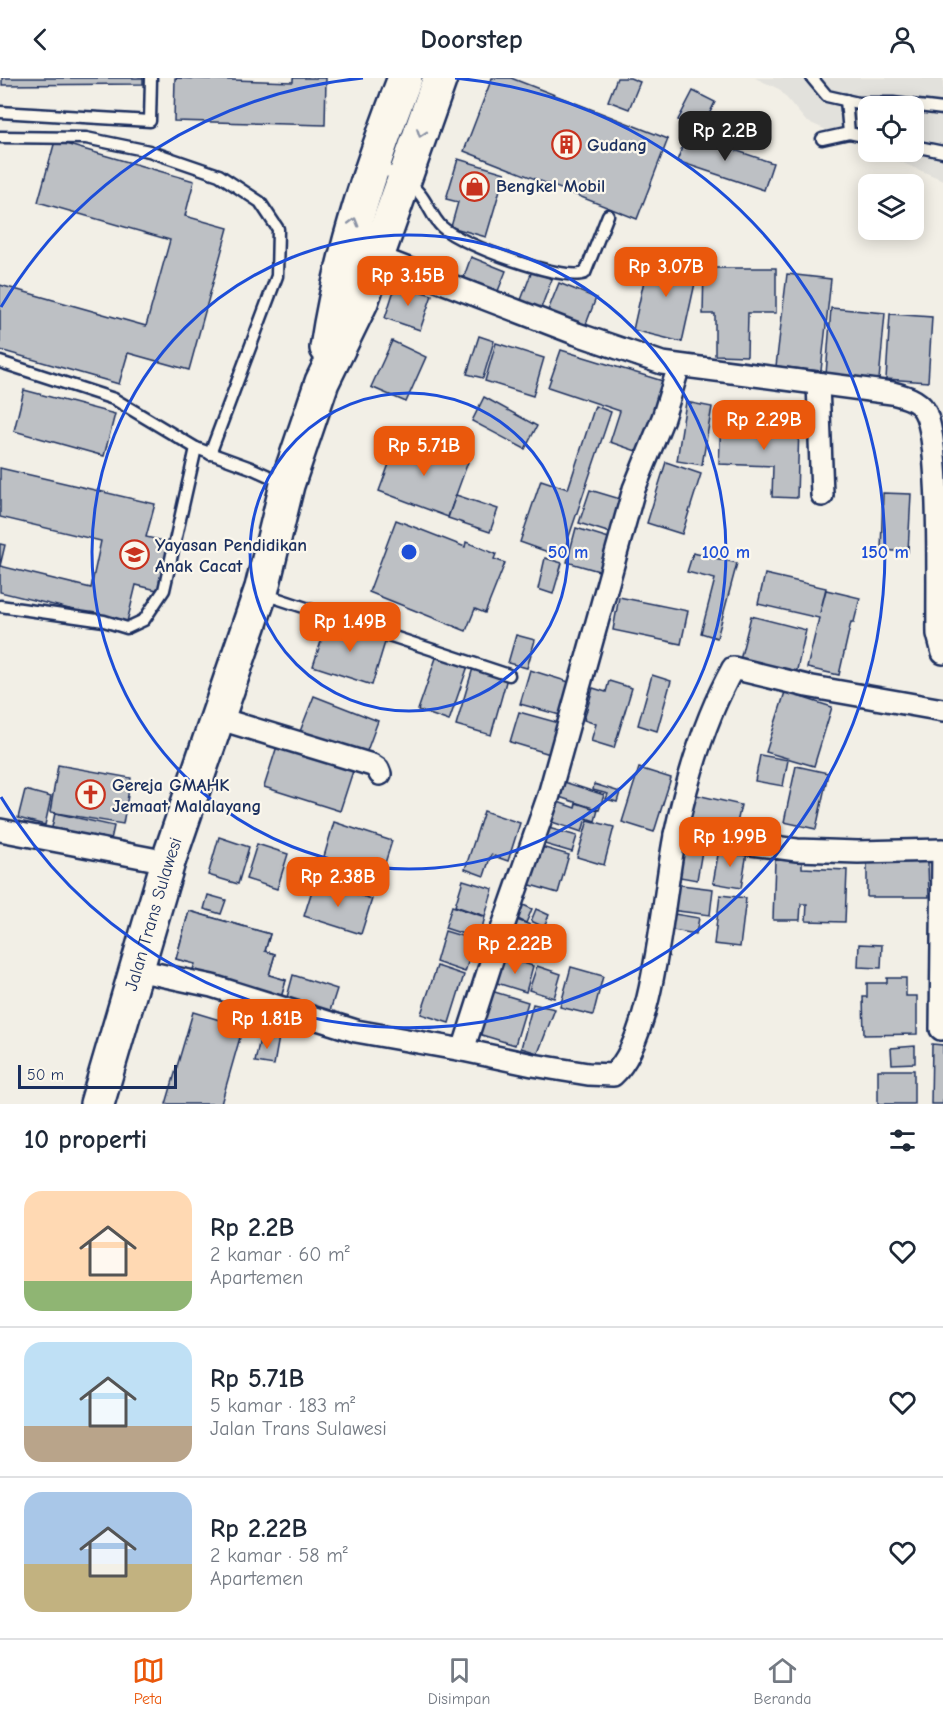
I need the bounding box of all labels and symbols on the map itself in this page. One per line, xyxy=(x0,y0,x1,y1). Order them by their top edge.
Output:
pin: Rp 2.2B xyxy=(670,111,780,162)
one-way arrow xyxy=(416,127,428,138)
building icon: Gudang xyxy=(550,129,582,161)
place label: Gudang xyxy=(587,135,647,156)
shop icon: Bengkel Mobil xyxy=(459,170,491,202)
place label: Bengkel Mobil xyxy=(496,176,605,197)
one-way arrow xyxy=(347,217,359,228)
pin: Rp 3.07B xyxy=(604,247,728,298)
pin: Rp 3.15B xyxy=(346,256,470,307)
pin: Rp 2.29B xyxy=(702,400,826,451)
pin: Rp 5.71B xyxy=(362,426,486,477)
place label: Yayasan Pendidikan Anak Cacat xyxy=(155,535,307,577)
school or university icon: Yayasan Pendidikan Anak Cacat xyxy=(118,539,150,571)
centre of rings xyxy=(399,542,419,562)
text: 50 m xyxy=(548,542,588,563)
text: 100 m xyxy=(702,542,750,563)
text: 150 m xyxy=(861,542,909,563)
pin: Rp 1.49B xyxy=(288,602,412,653)
place label: Gereja GMAHK Jemaat Malalayang xyxy=(112,775,261,817)
church icon: Gereja GMAHK Jemaat Malalayang xyxy=(75,779,107,811)
pin: Rp 1.99B xyxy=(668,817,792,868)
street label: Jalan Trans Sulawesi xyxy=(120,835,186,993)
pin: Rp 2.38B xyxy=(276,857,400,908)
pin: Rp 2.22B xyxy=(453,924,577,975)
pin: Rp 1.81B xyxy=(205,999,329,1050)
scale bar xyxy=(18,1062,177,1090)

